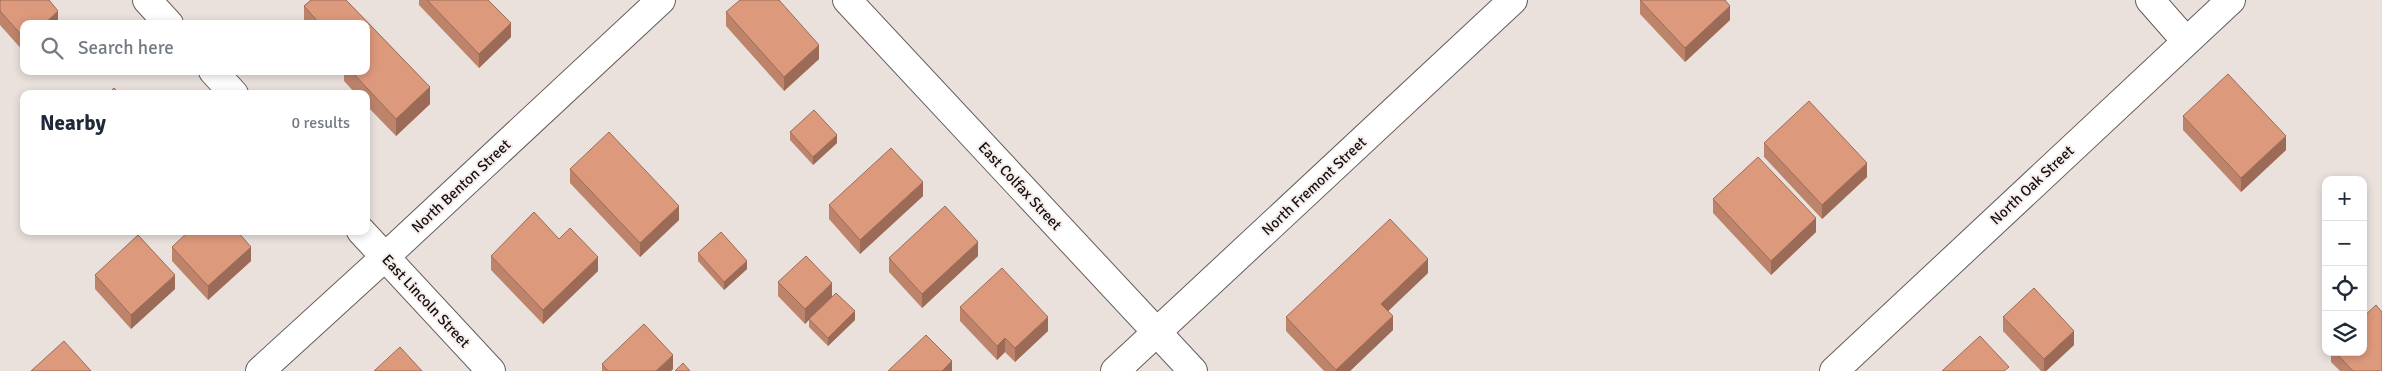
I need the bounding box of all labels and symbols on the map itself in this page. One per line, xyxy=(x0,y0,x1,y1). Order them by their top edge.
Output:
street label: North Fremont Street xyxy=(1258,133,1370,239)
street label: North Benton Street xyxy=(408,135,514,237)
street label: East Colfax Street xyxy=(975,138,1065,234)
street label: North Oak Street xyxy=(1986,142,2078,228)
street label: East Lincoln Street xyxy=(378,251,474,351)

